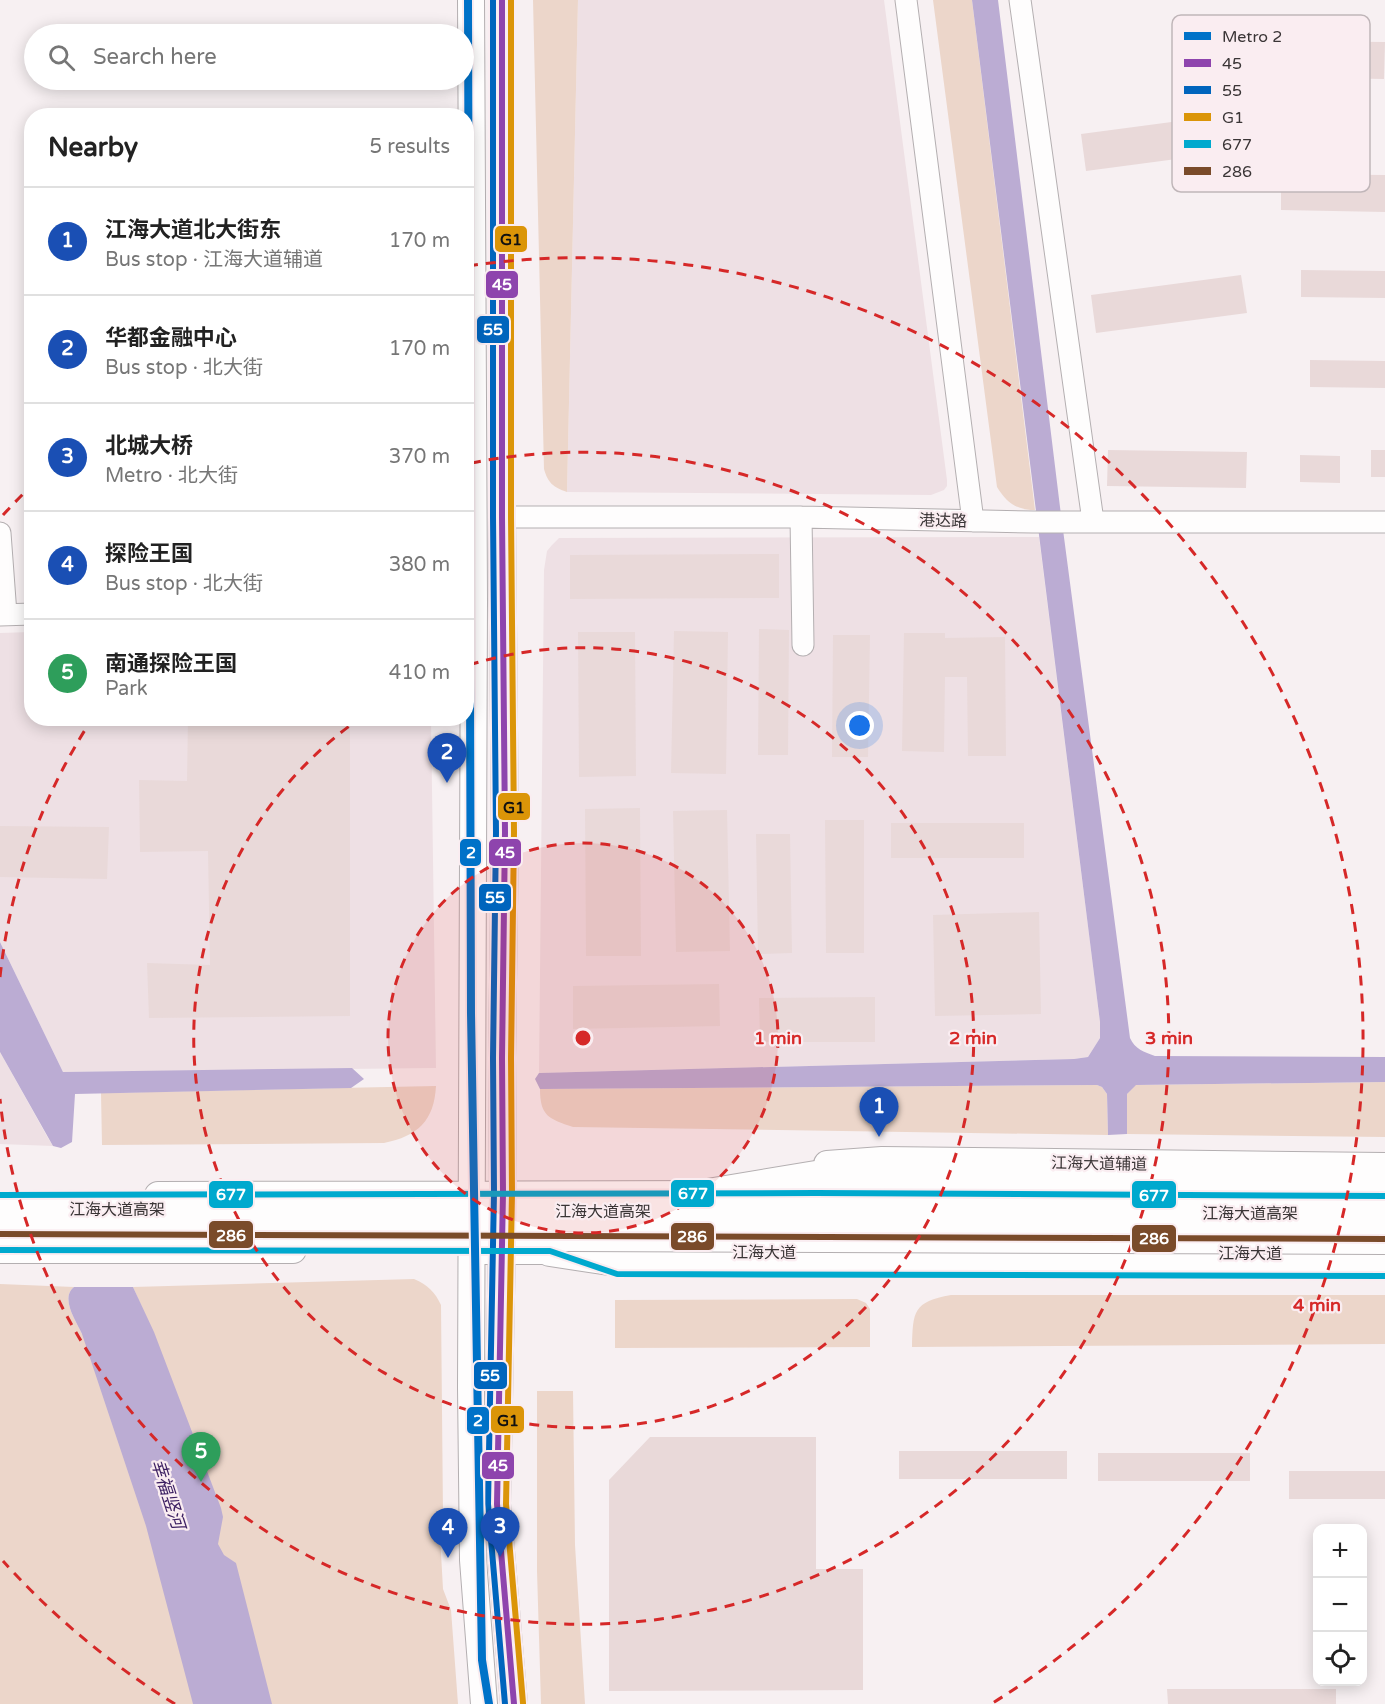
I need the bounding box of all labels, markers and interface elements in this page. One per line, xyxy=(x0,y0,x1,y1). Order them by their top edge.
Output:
legend xyxy=(1172,15,1370,192)
search box xyxy=(24,24,474,90)
text: Metro 2 xyxy=(1222,27,1282,47)
icon: search xyxy=(45,41,78,74)
text: Search here xyxy=(93,44,217,70)
text: 45 xyxy=(1222,54,1242,74)
text: 55 xyxy=(1222,81,1242,101)
text: G1 xyxy=(1222,108,1244,128)
text: Nearby xyxy=(48,132,138,163)
text: 5 results xyxy=(370,135,450,159)
text: 677 xyxy=(1222,135,1252,155)
text: 286 xyxy=(1222,162,1252,182)
text: 江海大道北大街东 xyxy=(105,217,281,243)
line badge: G1 xyxy=(494,225,528,253)
text: 1 xyxy=(61,229,74,253)
text: 170 m xyxy=(389,229,450,253)
text: G1 xyxy=(500,230,522,250)
text: Bus stop · 江海大道辅道 xyxy=(105,248,323,272)
line badge: 45 xyxy=(485,270,519,299)
text: 45 xyxy=(492,275,512,295)
line badge: 55 xyxy=(476,315,510,344)
text: 55 xyxy=(483,320,503,340)
text: 华都金融中心 xyxy=(105,325,237,351)
text: 2 xyxy=(61,337,74,361)
text: 170 m xyxy=(389,337,450,361)
text: Bus stop · 北大街 xyxy=(105,356,263,380)
text: 北城大桥 xyxy=(105,433,193,459)
text: 3 xyxy=(61,445,74,469)
text: 370 m xyxy=(389,445,450,469)
text: Metro · 北大街 xyxy=(105,464,238,488)
street label: 港达路 xyxy=(919,511,967,531)
text: 探险王国 xyxy=(105,541,193,567)
text: 4 xyxy=(61,553,74,577)
text: 380 m xyxy=(389,553,450,577)
text: Bus stop · 北大街 xyxy=(105,572,263,596)
text: 南通探险王国 xyxy=(105,651,237,677)
text: 5 xyxy=(61,661,74,685)
text: 410 m xyxy=(389,661,450,685)
text: Park xyxy=(105,677,148,701)
your location xyxy=(845,711,874,740)
pin: 2 xyxy=(428,734,466,783)
line badge: G1 xyxy=(497,792,531,821)
text: G1 xyxy=(503,798,525,818)
line badge: 2 xyxy=(459,838,482,867)
line badge: 45 xyxy=(488,838,522,867)
text: 2 xyxy=(466,843,476,863)
text: 45 xyxy=(495,843,515,863)
line badge: 55 xyxy=(478,883,512,912)
text: 55 xyxy=(485,888,505,908)
text: 1 min xyxy=(754,1027,802,1049)
text: 2 min xyxy=(949,1027,997,1049)
text: 3 min xyxy=(1145,1027,1193,1049)
centre of rings xyxy=(573,1028,593,1048)
pin: 1 xyxy=(860,1088,898,1137)
street label: 江海大道辅道 xyxy=(1051,1153,1147,1175)
line badge: 677 xyxy=(670,1179,715,1208)
line badge: 677 xyxy=(208,1180,254,1209)
line badge: 677 xyxy=(1131,1180,1177,1209)
text: 677 xyxy=(678,1184,708,1204)
text: 677 xyxy=(216,1185,246,1205)
text: 677 xyxy=(1139,1186,1169,1206)
street label: 江海大道高架 xyxy=(69,1200,165,1220)
street label: 江海大道高架 xyxy=(555,1202,651,1222)
street label: 江海大道高架 xyxy=(1202,1204,1298,1224)
line badge: 286 xyxy=(208,1220,254,1249)
line badge: 286 xyxy=(670,1222,715,1251)
line badge: 286 xyxy=(1131,1224,1177,1253)
text: 286 xyxy=(216,1226,246,1246)
text: 286 xyxy=(677,1227,707,1247)
text: 286 xyxy=(1139,1229,1169,1249)
street label: 江海大道 xyxy=(732,1243,796,1263)
street label: 江海大道 xyxy=(1218,1244,1282,1264)
text: 4 min xyxy=(1293,1294,1341,1316)
line badge: 55 xyxy=(473,1361,508,1390)
text: 55 xyxy=(480,1366,500,1386)
line badge: G1 xyxy=(490,1405,525,1434)
line badge: 2 xyxy=(466,1406,490,1435)
text: 2 xyxy=(473,1411,483,1431)
text: G1 xyxy=(497,1411,519,1431)
pin: 5 xyxy=(182,1432,220,1482)
line badge: 45 xyxy=(481,1451,515,1480)
water label: 幸福竖河 xyxy=(146,1456,191,1534)
text: 45 xyxy=(488,1456,508,1476)
pin: 4 xyxy=(428,1508,468,1558)
pin: 3 xyxy=(480,1508,520,1557)
map controls xyxy=(1313,1524,1367,1686)
button: + xyxy=(1313,1524,1367,1578)
button: − xyxy=(1313,1578,1367,1632)
button: locate xyxy=(1313,1632,1367,1686)

